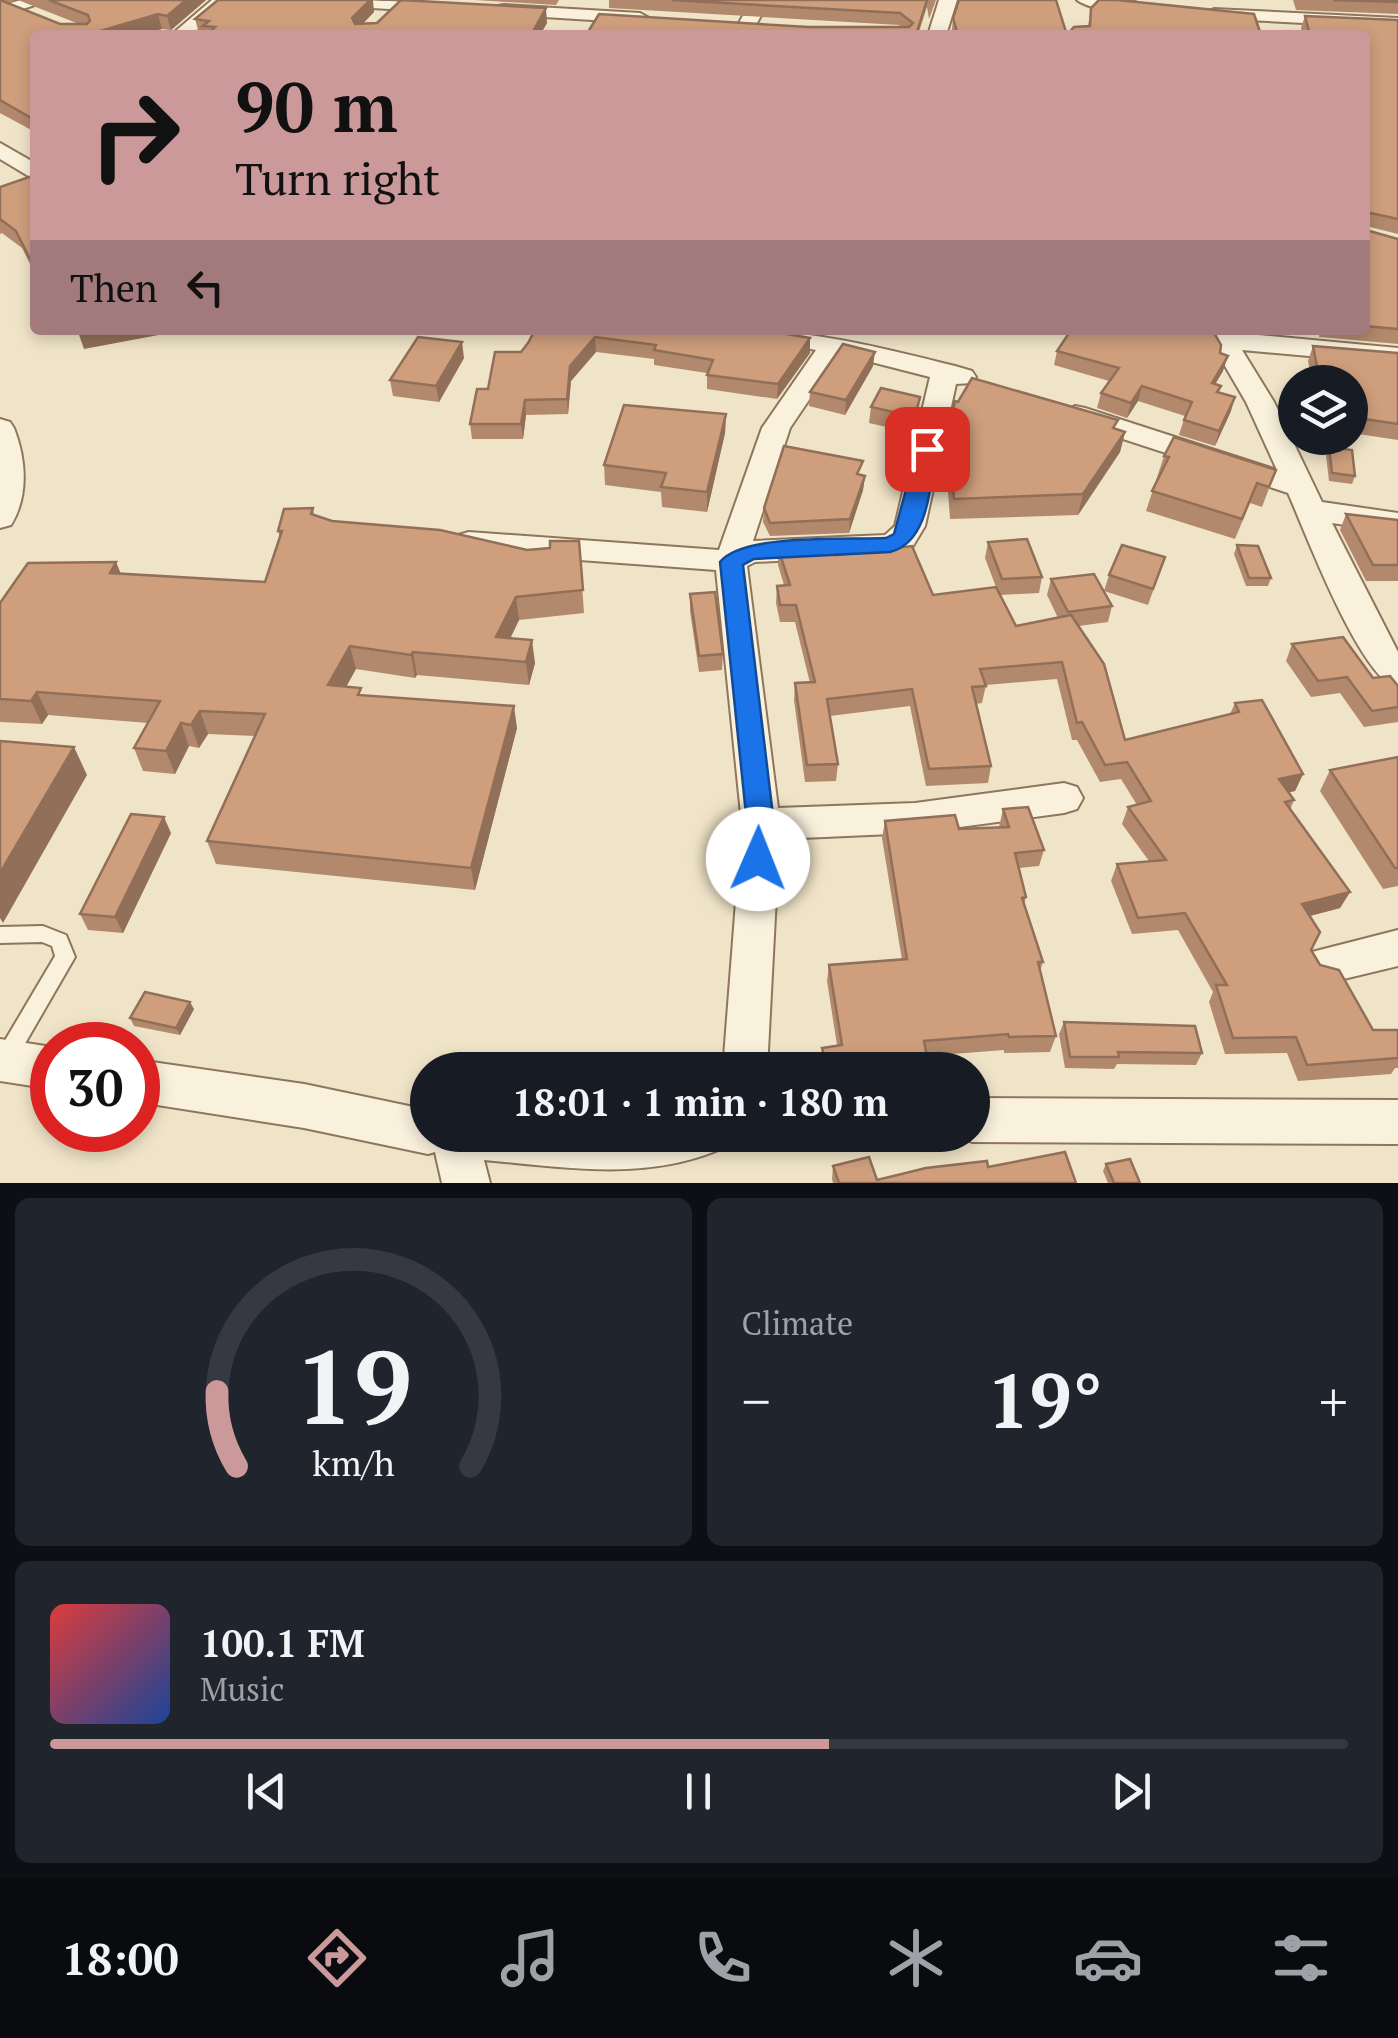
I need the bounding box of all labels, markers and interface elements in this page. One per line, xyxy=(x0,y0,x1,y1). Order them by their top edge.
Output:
text: 90 m xyxy=(235,59,398,152)
icon: right xyxy=(70,70,200,200)
text: Turn right xyxy=(235,148,440,208)
icon: left xyxy=(178,260,233,315)
text: Then xyxy=(70,263,158,313)
map controls xyxy=(1278,365,1368,455)
button: layers xyxy=(1278,365,1368,455)
pin xyxy=(885,407,970,492)
icon: arrive xyxy=(900,422,955,477)
position arrow xyxy=(706,807,810,911)
speed limit sign: 30 xyxy=(30,1022,160,1152)
text: 18:01 · 1 min · 180 m xyxy=(512,1077,888,1127)
text: Climate xyxy=(742,1302,853,1344)
text: 19 xyxy=(294,1316,412,1454)
text: 19° xyxy=(987,1350,1103,1449)
text: − xyxy=(742,1364,771,1437)
text: + xyxy=(1319,1364,1348,1437)
text: km/h xyxy=(312,1439,395,1486)
text: 100.1 FM xyxy=(200,1618,365,1668)
text: Music xyxy=(200,1668,285,1710)
icon: previous xyxy=(239,1764,294,1819)
icon: pause xyxy=(671,1764,726,1819)
icon: next xyxy=(1104,1764,1159,1819)
icon: directions xyxy=(302,1923,372,1993)
icon: music xyxy=(495,1923,565,1993)
icon: phone xyxy=(688,1923,758,1993)
icon: climate xyxy=(881,1923,951,1993)
icon: car xyxy=(1073,1923,1143,1993)
icon: filters xyxy=(1266,1923,1336,1993)
text: 18:00 xyxy=(61,1928,179,1988)

